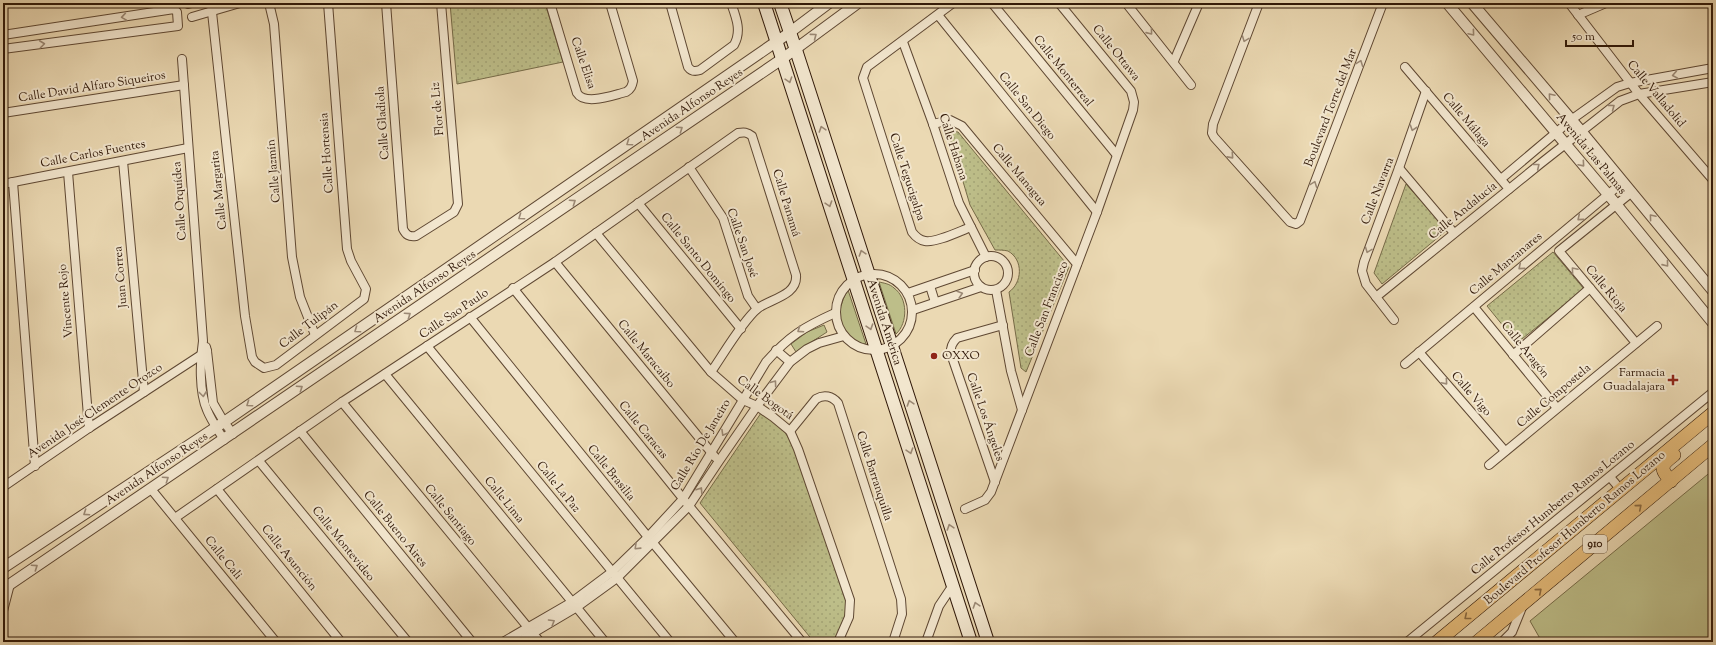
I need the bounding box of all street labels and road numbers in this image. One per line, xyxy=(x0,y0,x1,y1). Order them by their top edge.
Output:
street label: Calle Ottawa xyxy=(1088,21,1145,85)
street label: Calle Monterreal xyxy=(1029,31,1098,111)
street label: Calle Elisa xyxy=(566,35,600,92)
street label: Boulevard Torre del Mar xyxy=(1300,46,1362,170)
street label: Calle Valladolid xyxy=(1622,56,1690,132)
street label: Avenida Alfonso Reyes xyxy=(637,64,747,146)
street label: Calle David Alfaro Siqueiros xyxy=(17,66,167,108)
street label: Calle San Diego xyxy=(994,68,1060,144)
street label: Flor de Liz xyxy=(427,81,449,136)
street label: Calle Gladiola xyxy=(371,85,395,160)
street label: Calle Málaga xyxy=(1438,89,1495,152)
street label: Avenida Las Palmas xyxy=(1551,109,1631,199)
street label: Calle Habana xyxy=(934,111,972,183)
street label: Calle Hortensia xyxy=(315,112,339,194)
street label: Calle Tegucigalpa xyxy=(884,131,930,224)
street label: Calle Carlos Fuentes xyxy=(39,135,147,173)
street label: Calle Jazmín xyxy=(262,138,286,204)
street label: Calle Managua xyxy=(987,140,1051,211)
street label: Calle Margarita xyxy=(206,149,232,230)
street label: Calle Navarra xyxy=(1357,154,1399,227)
street label: Calle Orquídea xyxy=(168,160,192,241)
street label: Calle Panamá xyxy=(767,167,805,240)
street label: Calle Andalucía xyxy=(1425,178,1501,244)
street label: Calle San José xyxy=(722,206,762,281)
street label: Calle Santo Domingo xyxy=(656,209,740,307)
street label: Calle Manzanares xyxy=(1465,228,1547,300)
street label: Juan Correa xyxy=(109,245,133,309)
street label: Avenida Alfonso Reyes xyxy=(370,246,480,328)
street label: Calle San Francisco xyxy=(1020,258,1074,359)
street label: Calle Rioja xyxy=(1581,261,1632,317)
street label: Vincente Rojo xyxy=(54,263,78,339)
street label: Avenida América xyxy=(862,276,907,368)
street label: Calle Sao Paulo xyxy=(416,284,493,344)
street label: Calle Tulipán xyxy=(276,297,342,353)
street label: Calle Maracaibo xyxy=(613,316,680,392)
street label: Calle Aragón xyxy=(1496,318,1554,382)
street label: Avenida José Clemente Orozco xyxy=(24,359,167,463)
street label: Calle Compostela xyxy=(1513,359,1595,432)
street label: Calle Vigo xyxy=(1446,368,1496,421)
street label: Calle Los Ángeles xyxy=(961,370,1009,464)
street label: Calle Bogotá xyxy=(733,371,797,425)
street label: Calle Río De Janeiro xyxy=(666,395,736,494)
street label: Calle Caracas xyxy=(614,397,672,463)
street label: Avenida Alfonso Reyes xyxy=(102,428,212,510)
street label: Calle Barranquilla xyxy=(851,429,897,524)
street label: Calle Profesor Humberto Ramos Lozano xyxy=(1467,436,1639,580)
street label: Calle Brasilia xyxy=(583,441,640,505)
street label: Boulevard Profesor Humberto Ramos Lozano xyxy=(1480,446,1670,609)
street label: Calle La Paz xyxy=(532,457,585,517)
street label: Calle Lima xyxy=(479,473,529,528)
street label: Calle Santiago xyxy=(420,480,481,550)
street label: Calle Bueno Aires xyxy=(358,487,432,571)
street label: Calle Montevideo xyxy=(307,503,379,586)
street label: Calle Asunción xyxy=(257,521,321,595)
street label: Calle Cali xyxy=(200,532,247,584)
road number: 910 xyxy=(1583,535,1607,553)

